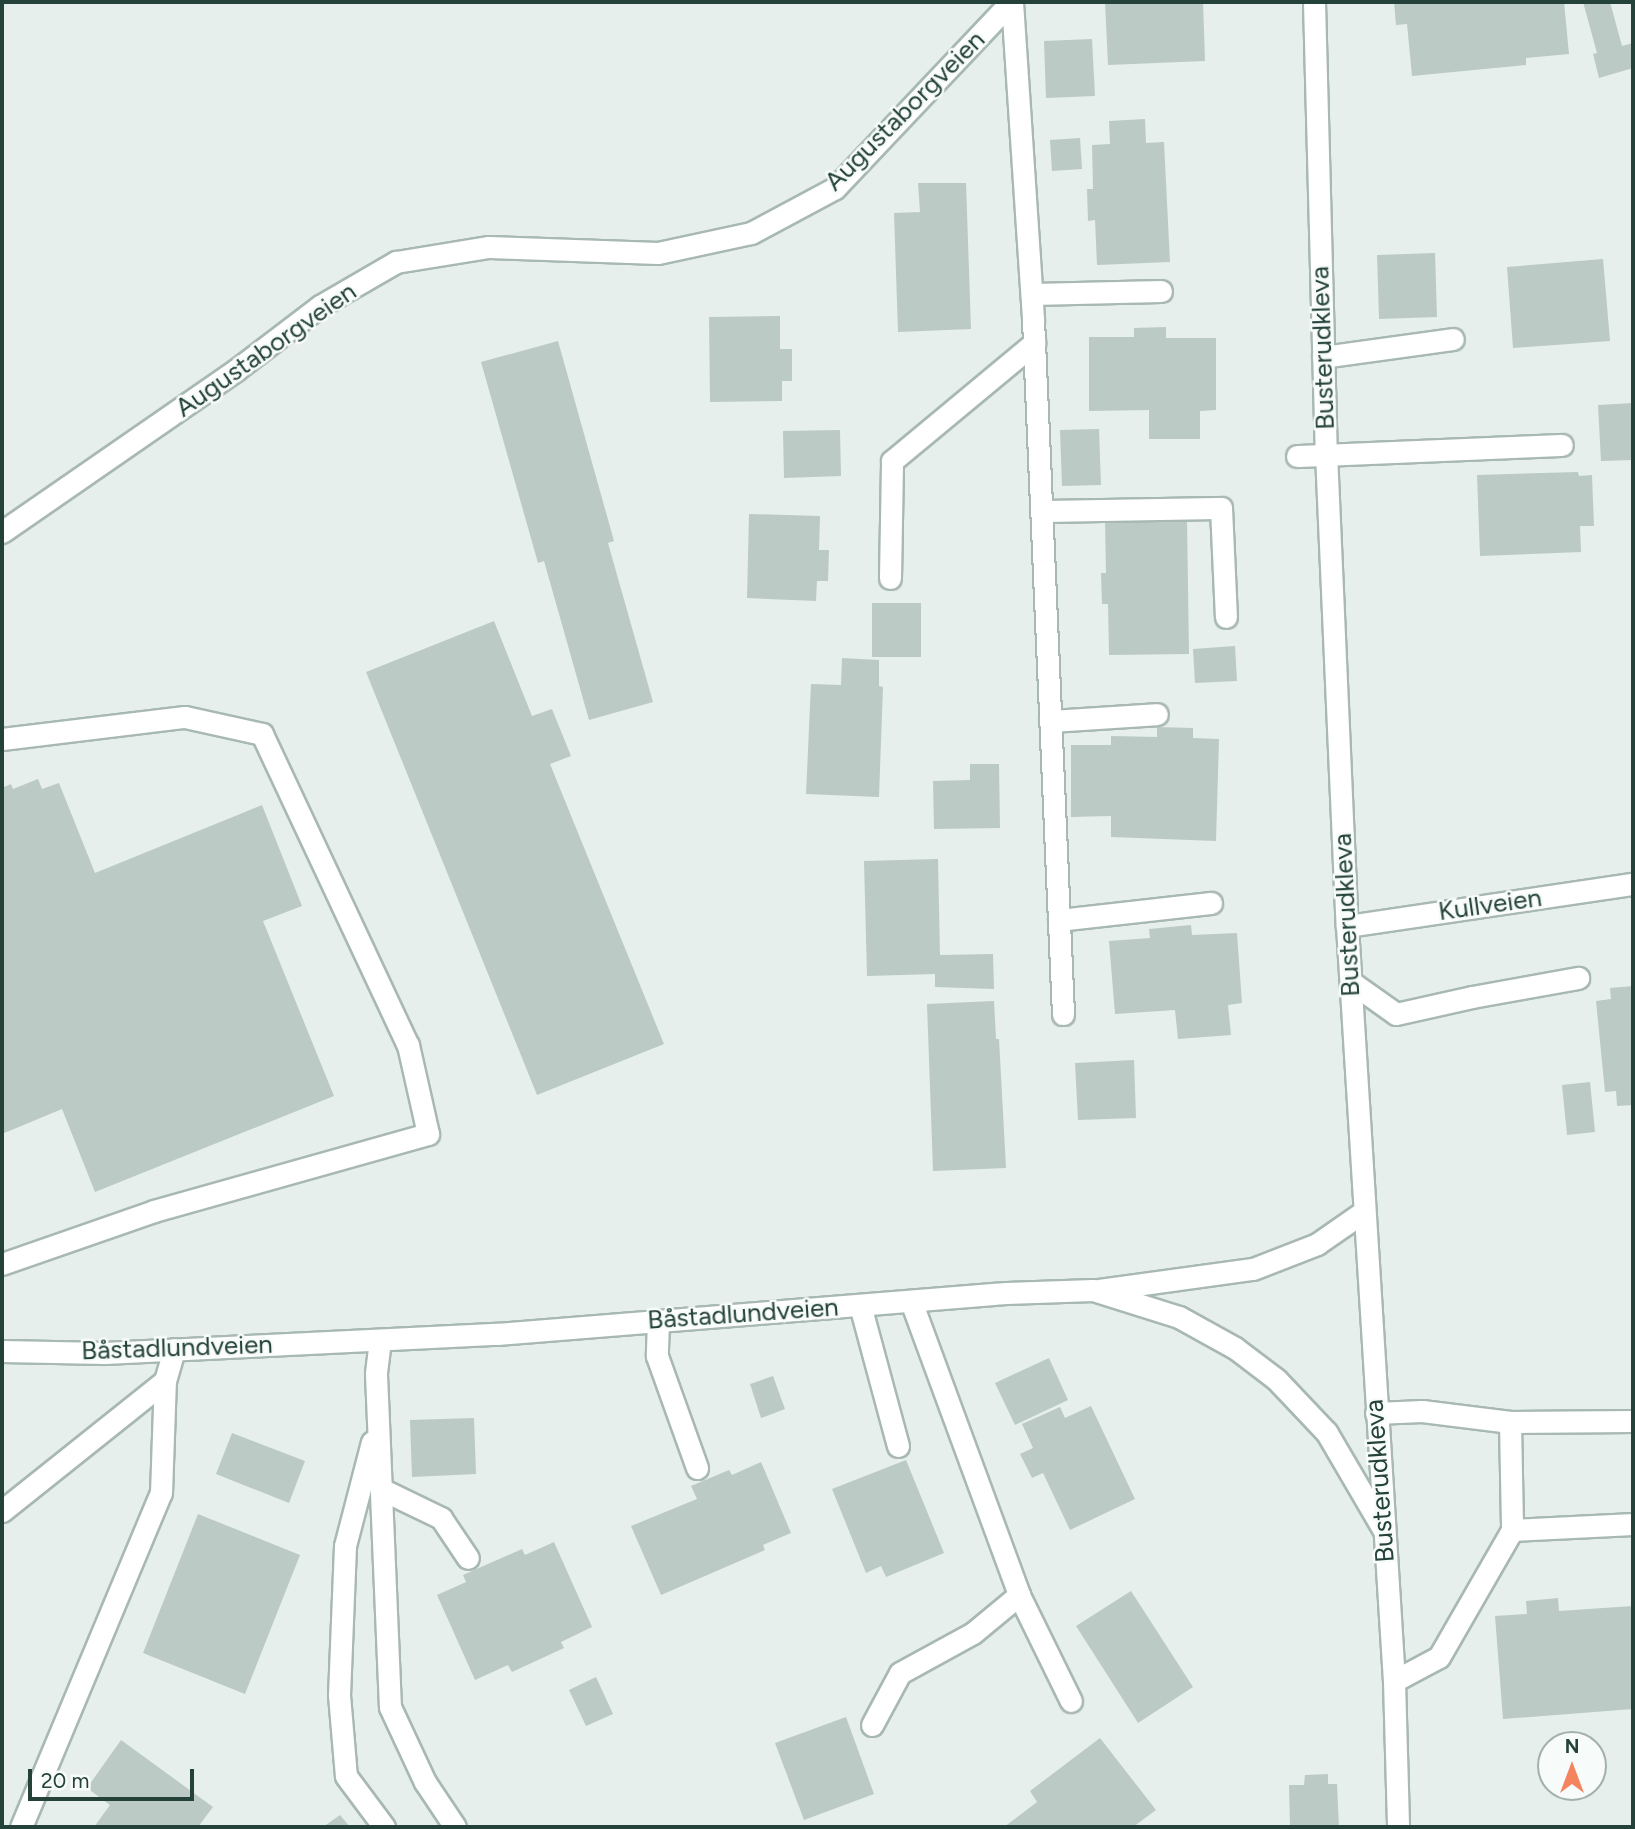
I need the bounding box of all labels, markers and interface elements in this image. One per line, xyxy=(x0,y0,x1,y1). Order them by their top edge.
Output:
street label: Augustaborgveien xyxy=(818,24,992,198)
street label: Busterudkleva xyxy=(1305,266,1341,430)
street label: Augustaborgveien xyxy=(170,276,362,424)
street label: Busterudkleva xyxy=(1327,832,1367,998)
street label: Kullveien xyxy=(1436,882,1544,928)
street label: Båstadlundveien xyxy=(646,1292,840,1336)
street label: Båstadlundveien xyxy=(81,1329,273,1367)
street label: Busterudkleva xyxy=(1359,1398,1401,1564)
north arrow xyxy=(1537,1731,1607,1801)
text: N xyxy=(1565,1735,1579,1758)
scale bar xyxy=(32,1756,198,1800)
text: 20 m xyxy=(41,1768,89,1793)

